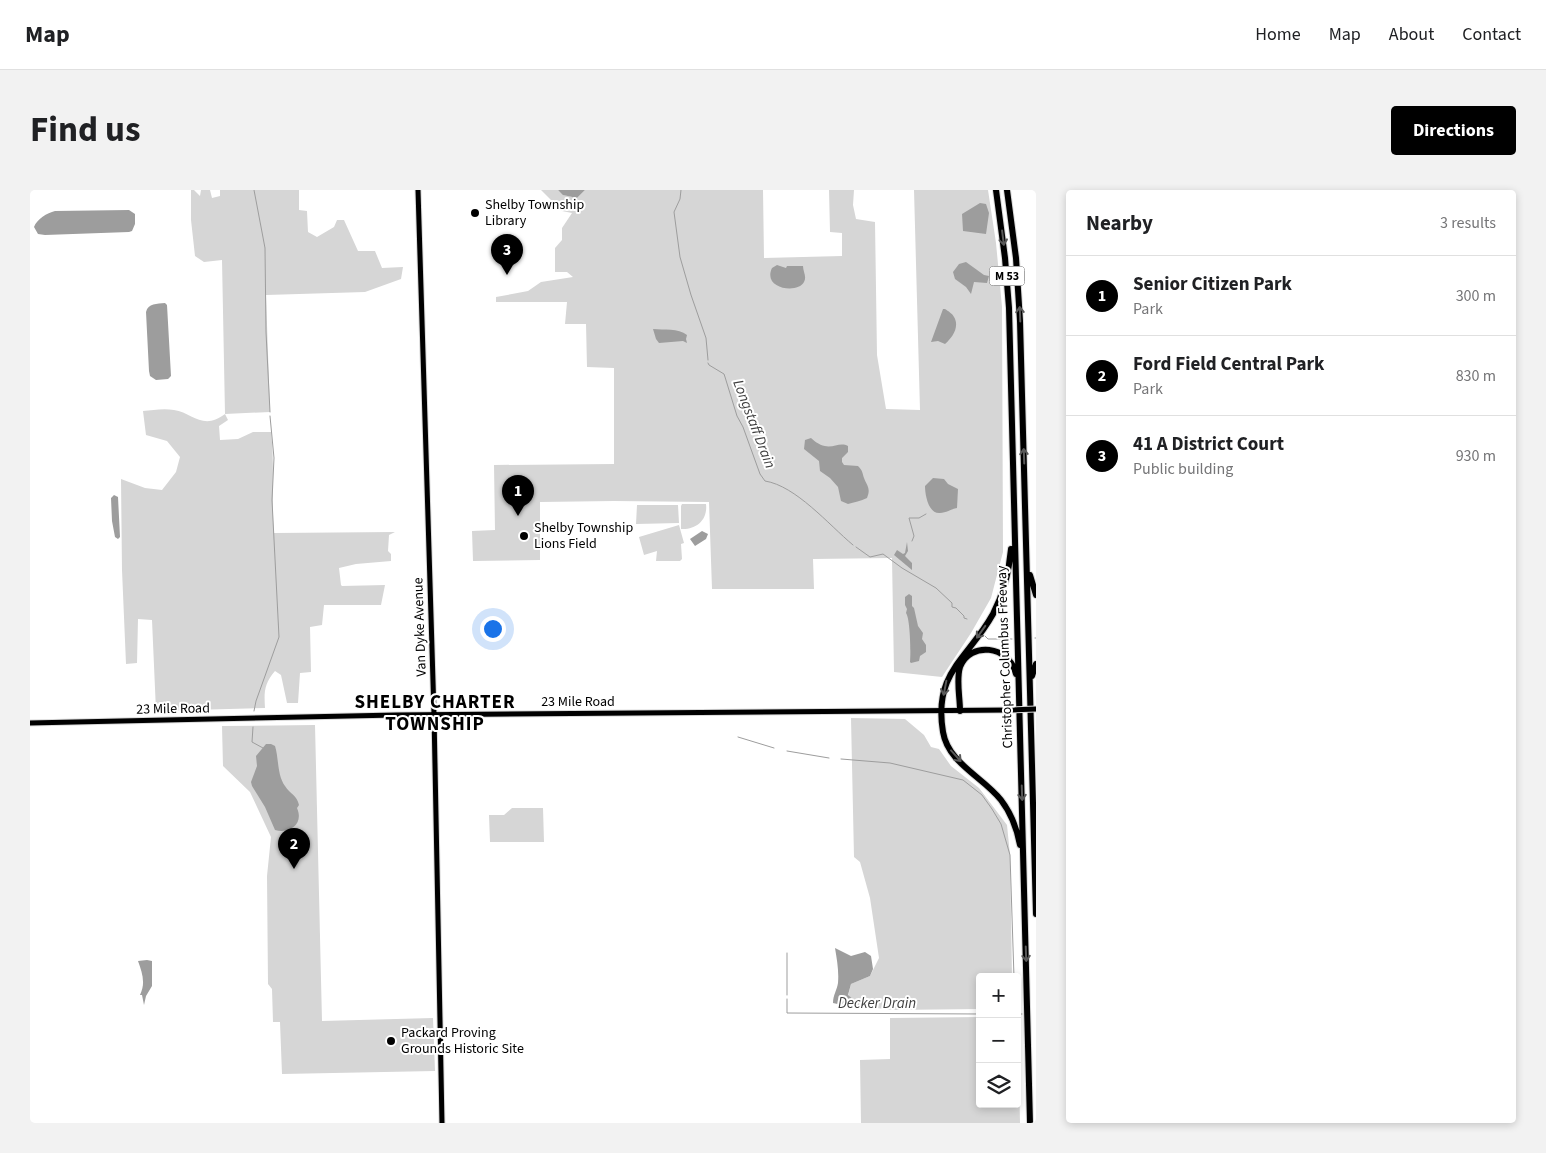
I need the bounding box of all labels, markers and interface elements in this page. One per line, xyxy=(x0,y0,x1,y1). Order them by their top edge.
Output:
text: Map xyxy=(25,17,70,52)
text: Home xyxy=(1255,22,1301,47)
text: Map xyxy=(1329,22,1361,47)
text: About xyxy=(1389,22,1434,47)
text: Contact xyxy=(1462,22,1521,47)
text: Find us xyxy=(30,105,140,155)
button: Directions xyxy=(1391,106,1516,155)
place label: Shelby Township Library xyxy=(485,195,584,231)
marker: Shelby Township Library xyxy=(469,207,481,219)
text: Nearby xyxy=(1086,208,1153,238)
text: 3 results xyxy=(1440,212,1496,234)
one-way arrow xyxy=(998,230,1008,246)
pin: 3 xyxy=(491,234,523,275)
road number: M 53 xyxy=(990,266,1024,285)
text: Senior Citizen Park xyxy=(1133,271,1292,298)
text: 1 xyxy=(1098,285,1106,307)
text: 300 m xyxy=(1456,285,1496,307)
text: Park xyxy=(1133,298,1163,320)
one-way arrow xyxy=(1015,306,1024,322)
text: Ford Field Central Park xyxy=(1133,351,1324,378)
text: 2 xyxy=(1098,365,1106,387)
text: 830 m xyxy=(1456,365,1496,387)
water label: Longstaff Drain xyxy=(727,377,781,472)
text: Park xyxy=(1133,378,1163,400)
text: 41 A District Court xyxy=(1133,431,1284,458)
text: 3 xyxy=(1098,445,1106,467)
text: 930 m xyxy=(1456,445,1496,467)
one-way arrow xyxy=(1019,448,1029,464)
text: Public building xyxy=(1133,458,1233,480)
pin: 1 xyxy=(502,475,534,516)
place label: Shelby Township Lions Field xyxy=(534,518,633,554)
marker: Shelby Township Lions Field xyxy=(518,530,530,542)
street label: Christopher Columbus Freeway xyxy=(992,565,1018,749)
street label: Van Dyke Avenue xyxy=(408,577,432,677)
your location xyxy=(480,616,506,642)
one-way arrow xyxy=(976,625,986,639)
one-way arrow xyxy=(939,680,949,696)
district label: SHELBY CHARTER TOWNSHIP xyxy=(354,689,516,738)
street label: 23 Mile Road xyxy=(541,692,615,712)
street label: 23 Mile Road xyxy=(136,698,210,720)
one-way arrow xyxy=(950,749,961,762)
one-way arrow xyxy=(1017,785,1026,801)
pin: 2 xyxy=(278,828,310,869)
one-way arrow xyxy=(1021,946,1030,962)
map controls xyxy=(976,973,1021,1108)
button: + xyxy=(976,973,1021,1018)
water label: Decker Drain xyxy=(838,993,916,1014)
button: − xyxy=(976,1018,1021,1063)
place label: Packard Proving Grounds Historic Site xyxy=(401,1023,524,1059)
marker: Packard Proving Grounds Historic Site xyxy=(385,1035,397,1047)
button: layers xyxy=(976,1063,1021,1108)

